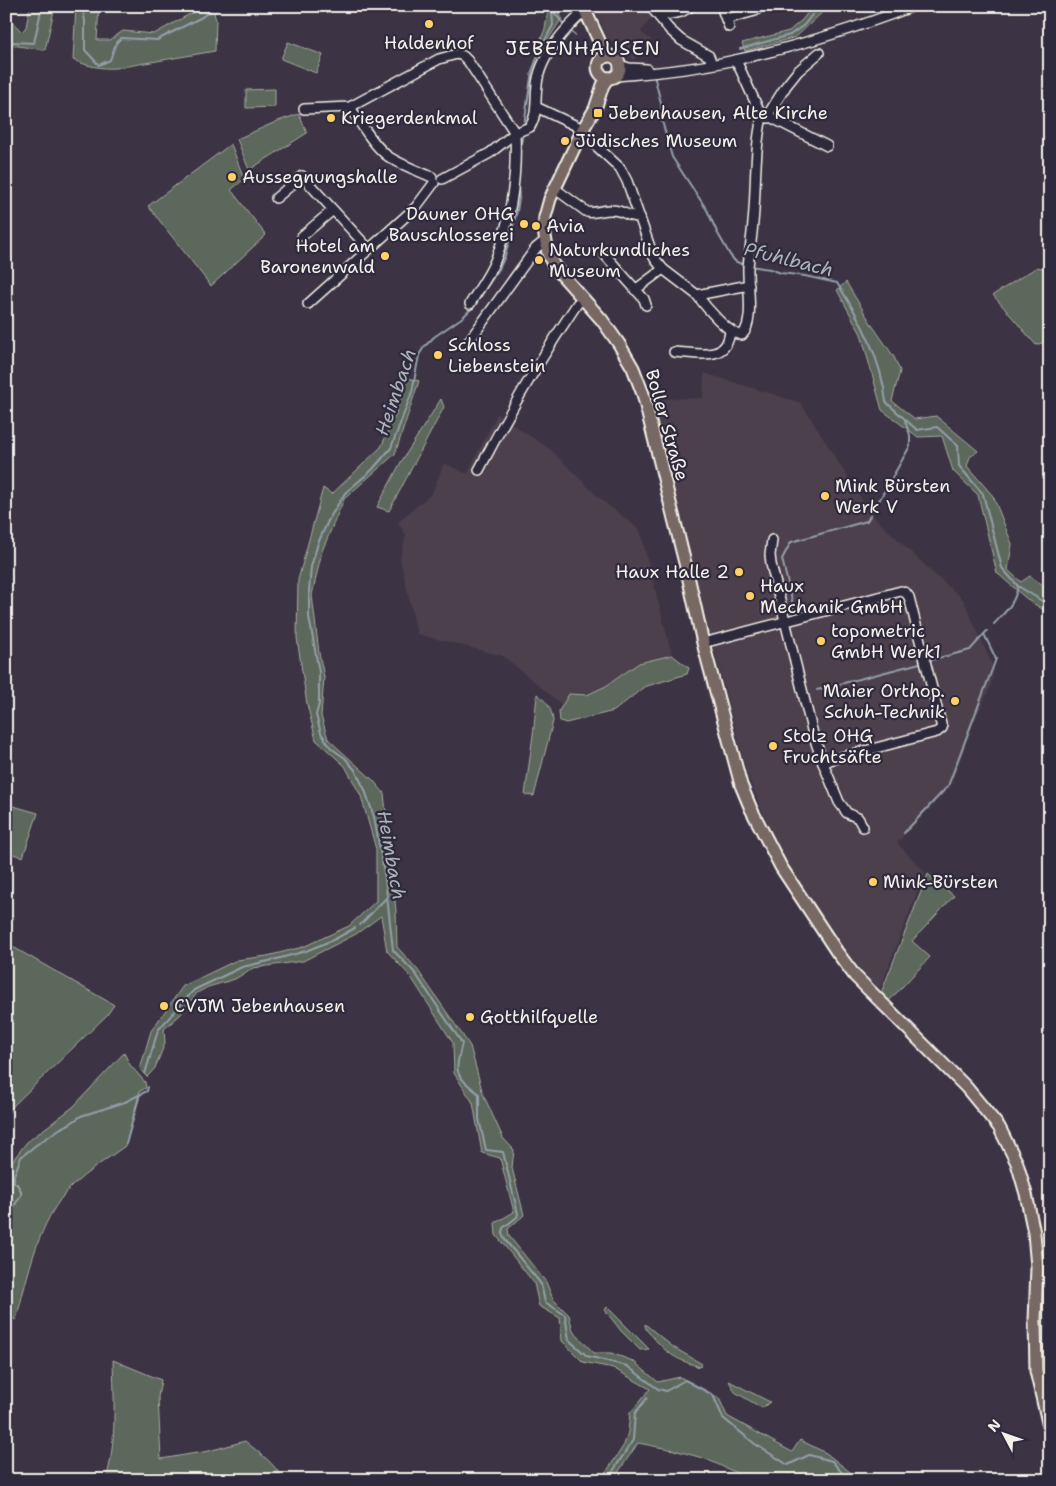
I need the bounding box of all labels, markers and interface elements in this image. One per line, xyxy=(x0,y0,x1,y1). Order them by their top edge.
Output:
marker: Haldenhof xyxy=(423,18,435,30)
place label: Haldenhof xyxy=(384,31,474,55)
district label: JEBENHAUSEN xyxy=(505,35,661,61)
place label: Jebenhausen, Alte Kirche xyxy=(608,101,828,125)
place label: Kriegerdenkmal xyxy=(341,106,478,130)
marker: Jebenhausen, Alte Kirche xyxy=(592,107,604,119)
marker: Kriegerdenkmal xyxy=(325,112,337,124)
place label: Jüdisches Museum xyxy=(575,129,737,153)
marker: Jüdisches Museum xyxy=(559,135,571,147)
place label: Aussegnungshalle xyxy=(242,165,398,189)
marker: Aussegnungshalle xyxy=(226,171,238,183)
place label: Dauner OHG Bauschlosserei xyxy=(389,202,514,247)
place label: Avia xyxy=(546,214,584,238)
marker: Dauner OHG Bauschlosserei xyxy=(518,218,530,230)
marker: Avia xyxy=(530,220,542,232)
place label: Hotel am Baronenwald xyxy=(260,234,375,279)
water label: Pfuhlbach xyxy=(742,236,836,283)
place label: Naturkundliches Museum xyxy=(549,238,690,283)
marker: Hotel am Baronenwald xyxy=(379,250,391,262)
marker: Naturkundliches Museum xyxy=(533,254,545,266)
place label: Schloss Liebenstein xyxy=(448,333,545,378)
water label: Heimbach xyxy=(369,345,422,439)
marker: Schloss Liebenstein xyxy=(432,349,444,361)
street label: Boller Straße xyxy=(640,367,694,483)
place label: Mink Bürsten Werk V xyxy=(835,474,950,519)
marker: Mink Bürsten Werk V xyxy=(819,490,831,502)
place label: Haux Halle 2 xyxy=(615,560,729,584)
marker: Haux Halle 2 xyxy=(733,566,745,578)
place label: Haux Mechanik GmbH xyxy=(760,574,903,619)
marker: Haux Mechanik GmbH xyxy=(744,590,756,602)
place label: topometric GmbH Werk1 xyxy=(831,619,941,664)
marker: topometric GmbH Werk1 xyxy=(815,635,827,647)
place label: Maier Orthop. Schuh-Technik xyxy=(823,679,945,724)
marker: Maier Orthop. Schuh-Technik xyxy=(949,695,961,707)
place label: Stolz OHG Fruchtsäfte xyxy=(783,724,882,769)
marker: Stolz OHG Fruchtsäfte xyxy=(767,740,779,752)
water label: Heimbach xyxy=(371,808,412,902)
place label: Mink-Bürsten xyxy=(883,870,998,894)
marker: Mink-Bürsten xyxy=(867,876,879,888)
place label: CVJM Jebenhausen xyxy=(174,994,345,1018)
marker: CVJM Jebenhausen xyxy=(158,1000,170,1012)
place label: Gotthilfquelle xyxy=(480,1005,598,1029)
marker: Gotthilfquelle xyxy=(464,1011,476,1023)
north arrow xyxy=(978,1408,1028,1458)
text: N xyxy=(984,1415,1005,1436)

